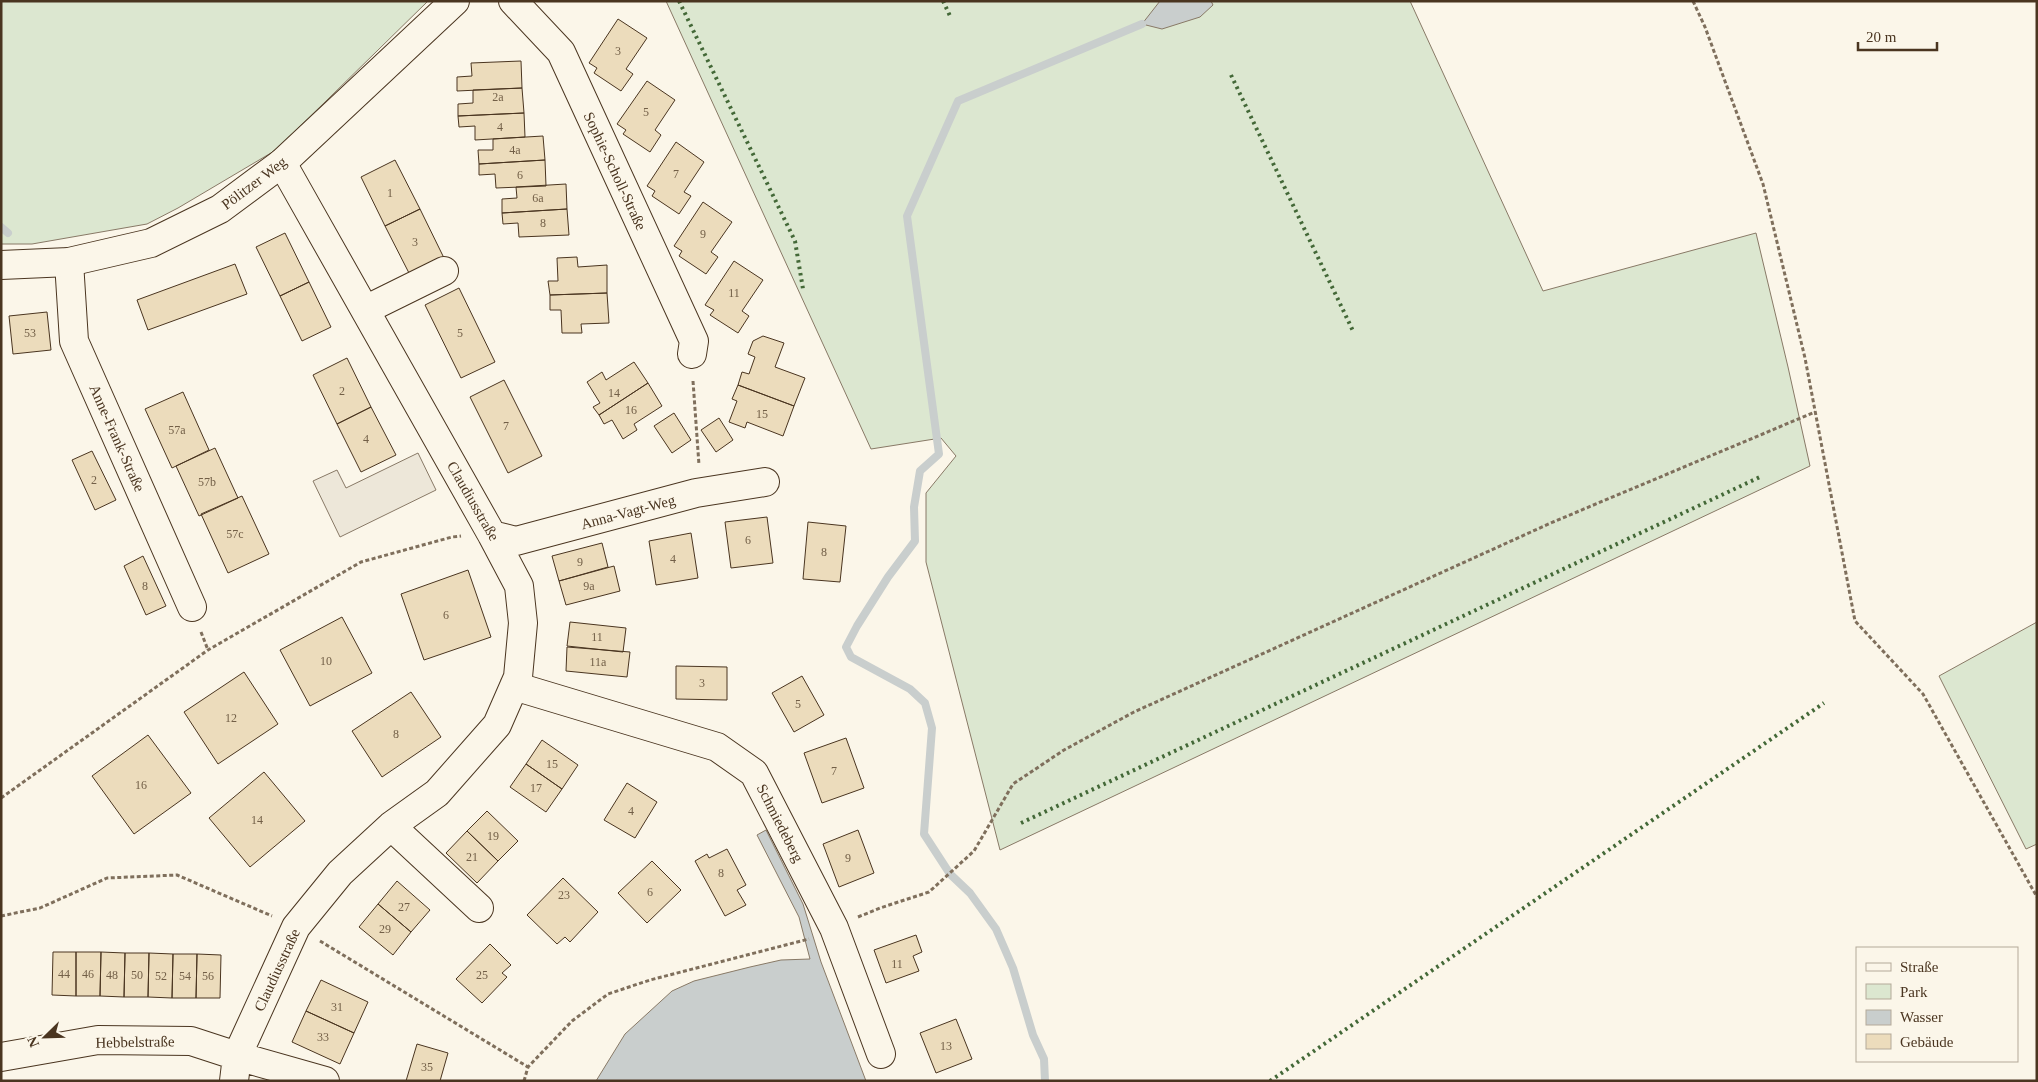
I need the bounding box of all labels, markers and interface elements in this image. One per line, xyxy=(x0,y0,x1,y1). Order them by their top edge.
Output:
scale bar xyxy=(1858,20,1937,52)
text: 20 m xyxy=(1866,29,1897,45)
house number: 3 xyxy=(615,44,621,58)
house number: 2a xyxy=(492,90,504,104)
house number: 5 xyxy=(643,105,649,119)
street label: Sophie-Scholl-Straße xyxy=(581,109,650,233)
house number: 4 xyxy=(497,120,503,134)
house number: 4a xyxy=(509,143,521,157)
street label: Pölitzer Weg xyxy=(218,153,290,213)
house number: 7 xyxy=(673,167,679,181)
house number: 6 xyxy=(517,168,523,182)
house number: 1 xyxy=(387,186,393,200)
house number: 6a xyxy=(532,191,544,205)
house number: 8 xyxy=(540,216,546,230)
house number: 9 xyxy=(700,227,706,241)
house number: 3 xyxy=(412,235,418,249)
house number: 11 xyxy=(728,286,740,300)
house number: 53 xyxy=(24,326,36,340)
house number: 5 xyxy=(457,326,463,340)
street label: Anne-Frank-Straße xyxy=(86,382,148,494)
house number: 2 xyxy=(339,384,345,398)
house number: 14 xyxy=(608,386,620,400)
house number: 16 xyxy=(625,403,637,417)
house number: 15 xyxy=(756,407,768,421)
house number: 7 xyxy=(503,419,509,433)
house number: 57a xyxy=(168,423,186,437)
house number: 4 xyxy=(363,432,369,446)
street label: Claudiusstraße xyxy=(444,458,502,544)
house number: 2 xyxy=(91,473,97,487)
house number: 57b xyxy=(198,475,216,489)
street label: Anna-Vagt-Weg xyxy=(579,492,677,532)
house number: 57c xyxy=(226,527,244,541)
house number: 6 xyxy=(745,533,751,547)
house number: 8 xyxy=(821,545,827,559)
house number: 4 xyxy=(670,552,676,566)
house number: 9 xyxy=(577,555,583,569)
house number: 8 xyxy=(142,579,148,593)
house number: 9a xyxy=(583,579,595,593)
house number: 6 xyxy=(443,608,449,622)
house number: 11 xyxy=(591,630,603,644)
house number: 10 xyxy=(320,654,332,668)
house number: 11a xyxy=(590,655,607,669)
house number: 3 xyxy=(699,676,705,690)
house number: 5 xyxy=(795,697,801,711)
house number: 12 xyxy=(225,711,237,725)
house number: 8 xyxy=(393,727,399,741)
house number: 15 xyxy=(546,757,558,771)
house number: 7 xyxy=(831,764,837,778)
house number: 16 xyxy=(135,778,147,792)
house number: 17 xyxy=(530,781,542,795)
street label: Schmiedeberg xyxy=(753,781,807,865)
house number: 4 xyxy=(628,804,634,818)
house number: 14 xyxy=(251,813,263,827)
house number: 19 xyxy=(487,829,499,843)
house number: 21 xyxy=(466,850,478,864)
house number: 9 xyxy=(845,851,851,865)
house number: 8 xyxy=(718,866,724,880)
house number: 6 xyxy=(647,885,653,899)
house number: 23 xyxy=(558,888,570,902)
house number: 27 xyxy=(398,900,410,914)
house number: 29 xyxy=(379,922,391,936)
street label: Claudiusstraße xyxy=(251,926,303,1014)
legend xyxy=(1856,947,2018,1062)
house number: 11 xyxy=(891,957,903,971)
text: Straße xyxy=(1900,959,1939,975)
house number: 44 xyxy=(58,967,70,981)
house number: 46 xyxy=(82,967,94,981)
house number: 48 xyxy=(106,968,118,982)
house number: 50 xyxy=(131,968,143,982)
house number: 25 xyxy=(476,968,488,982)
house number: 52 xyxy=(155,969,167,983)
house number: 54 xyxy=(179,969,191,983)
house number: 56 xyxy=(202,969,214,983)
text: Park xyxy=(1900,984,1928,1000)
house number: 31 xyxy=(331,1000,343,1014)
text: Wasser xyxy=(1900,1009,1943,1025)
north arrow xyxy=(20,1012,70,1062)
house number: 33 xyxy=(317,1030,329,1044)
street label: Hebbelstraße xyxy=(95,1033,175,1051)
text: N xyxy=(25,1034,42,1049)
text: Gebäude xyxy=(1900,1034,1954,1050)
house number: 13 xyxy=(940,1039,952,1053)
house number: 35 xyxy=(421,1060,433,1074)

